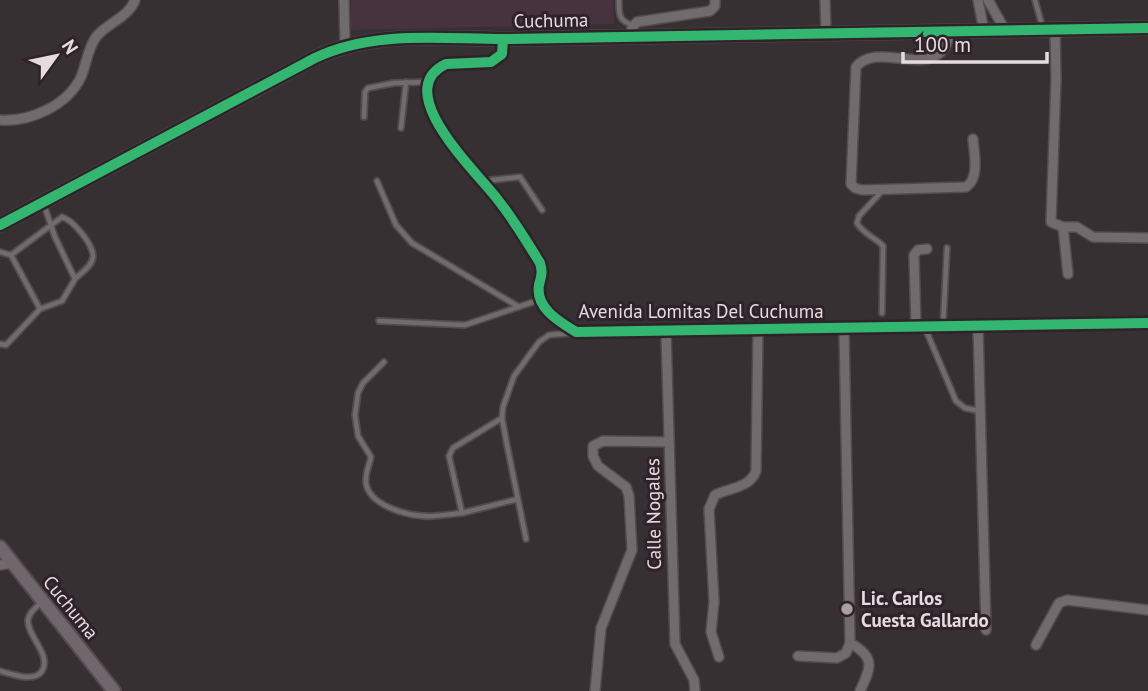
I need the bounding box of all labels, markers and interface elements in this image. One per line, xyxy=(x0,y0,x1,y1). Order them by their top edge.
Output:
street label: Cuchuma xyxy=(513,7,589,33)
north arrow xyxy=(21,21,91,91)
scale bar xyxy=(903,21,1046,65)
text: 100 m xyxy=(914,31,971,58)
text: N xyxy=(57,35,84,59)
street label: Avenida Lomitas Del Cuchuma xyxy=(578,299,824,323)
street label: Calle Nogales xyxy=(640,458,666,570)
street label: Cuchuma xyxy=(38,570,104,644)
place label: Lic. Carlos Cuesta Gallardo xyxy=(861,586,989,632)
marker: Lic. Carlos Cuesta Gallardo xyxy=(839,601,855,617)

